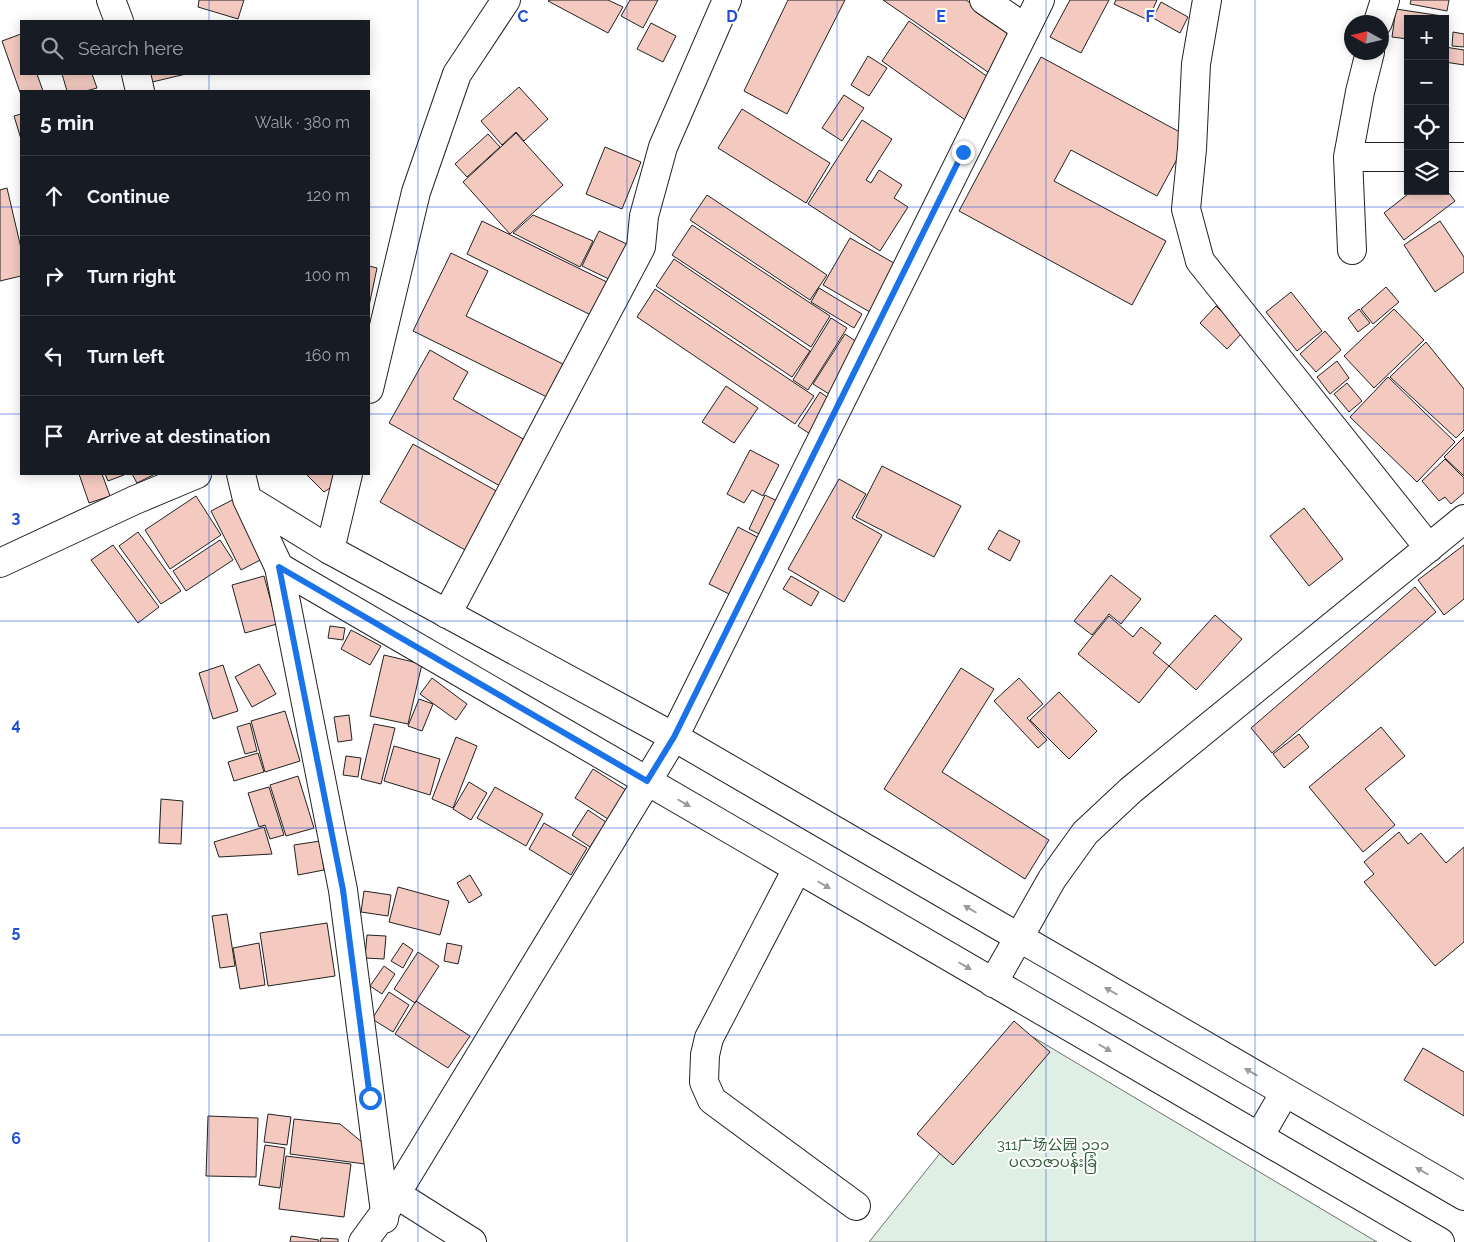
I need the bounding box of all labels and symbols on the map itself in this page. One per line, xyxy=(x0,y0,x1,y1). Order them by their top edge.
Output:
text: C xyxy=(518,7,529,26)
text: D xyxy=(726,7,738,26)
text: E xyxy=(936,7,946,26)
text: F xyxy=(1145,7,1155,26)
north arrow xyxy=(1344,15,1389,60)
route end xyxy=(952,141,975,164)
text: 3 xyxy=(12,508,21,527)
text: 4 xyxy=(11,715,21,734)
one-way arrow xyxy=(677,798,690,807)
one-way arrow xyxy=(818,880,831,889)
one-way arrow xyxy=(963,905,978,913)
text: 5 xyxy=(12,922,21,941)
one-way arrow xyxy=(958,962,971,971)
one-way arrow xyxy=(1104,986,1117,995)
one-way arrow xyxy=(1099,1043,1112,1052)
one-way arrow xyxy=(1245,1068,1258,1077)
route start xyxy=(359,1087,382,1110)
text: 6 xyxy=(11,1129,21,1148)
park label: 311广场公园 ၃၁၁ ပလာဇာပန်းခြံ xyxy=(997,1136,1109,1174)
one-way arrow xyxy=(1415,1167,1428,1176)

